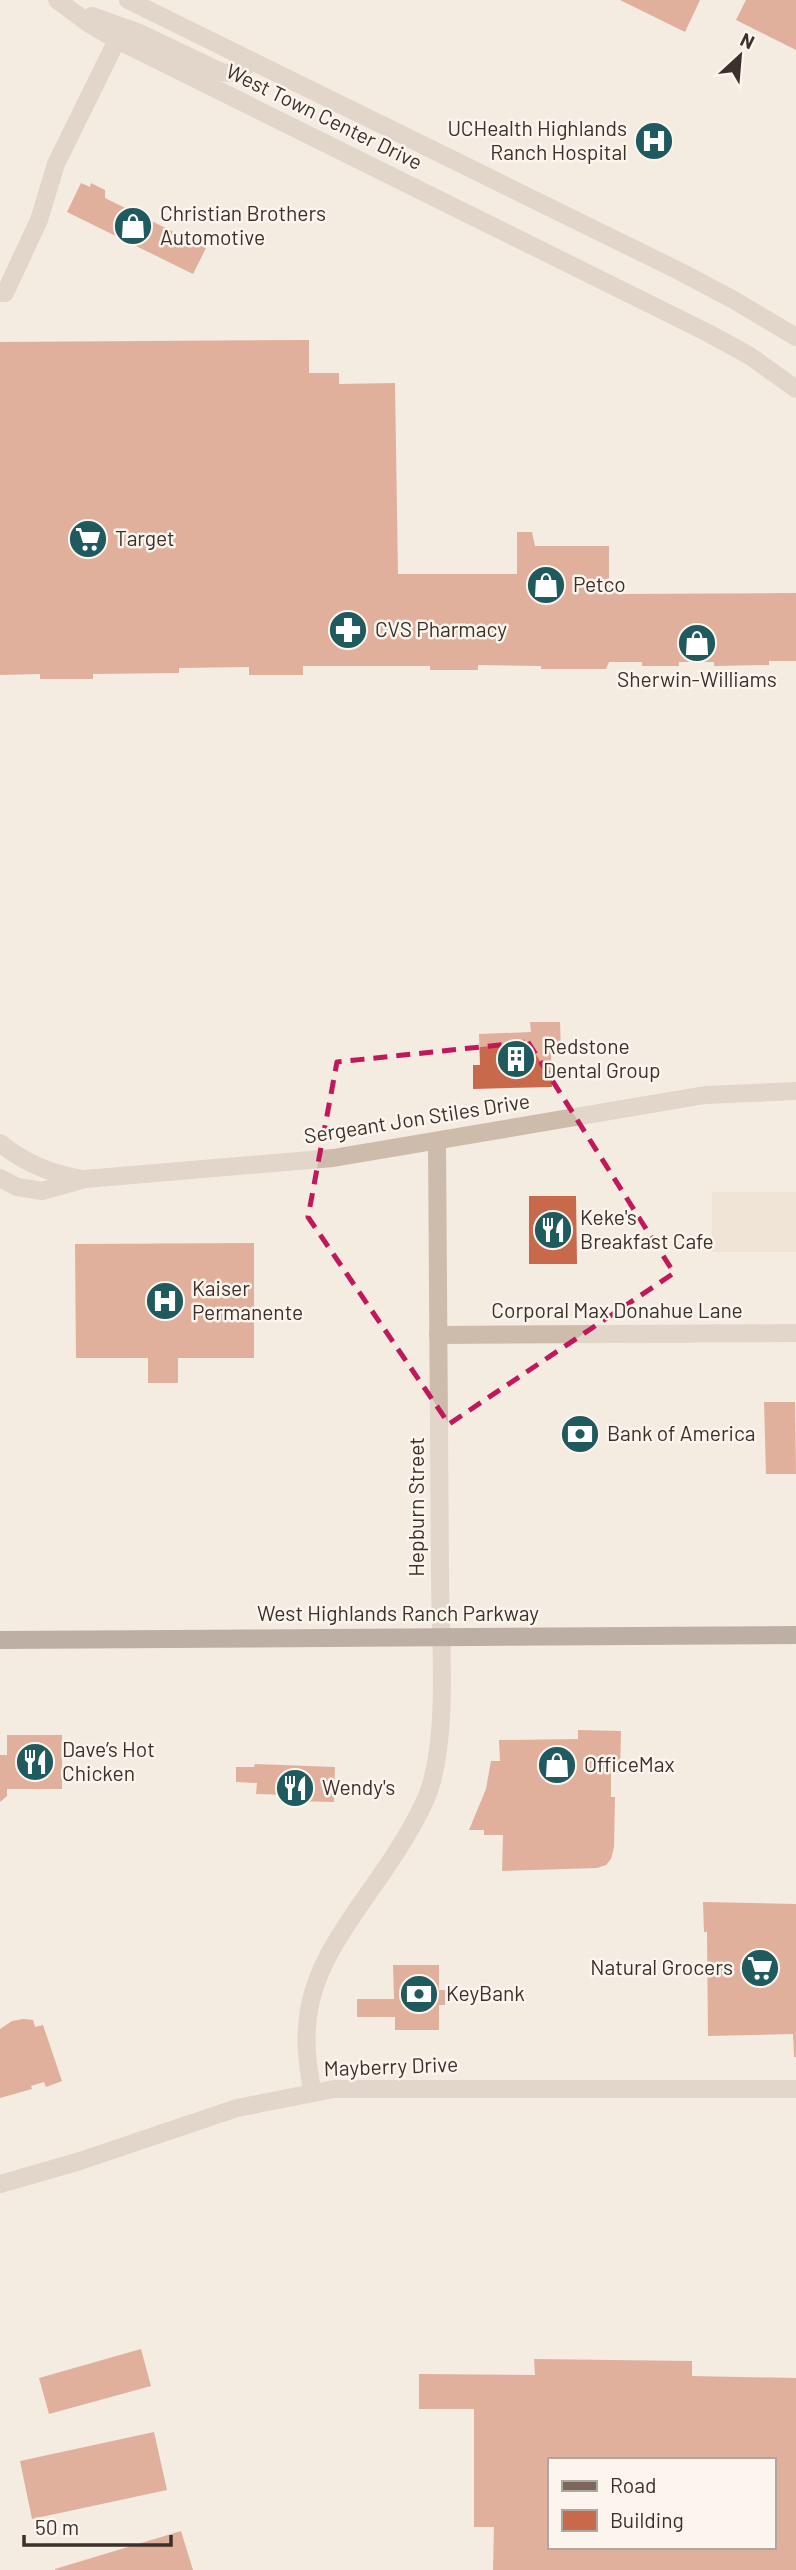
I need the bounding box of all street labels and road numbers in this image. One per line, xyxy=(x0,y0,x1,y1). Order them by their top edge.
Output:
street label: West Town Center Drive xyxy=(223,57,427,174)
street label: Sergeant Jon Stiles Drive xyxy=(302,1087,531,1148)
street label: Corporal Max Donahue Lane xyxy=(491,1297,743,1322)
street label: Hepburn Street xyxy=(403,1437,428,1577)
street label: West Highlands Ranch Parkway xyxy=(257,1600,539,1625)
street label: Mayberry Drive xyxy=(323,2051,459,2080)

